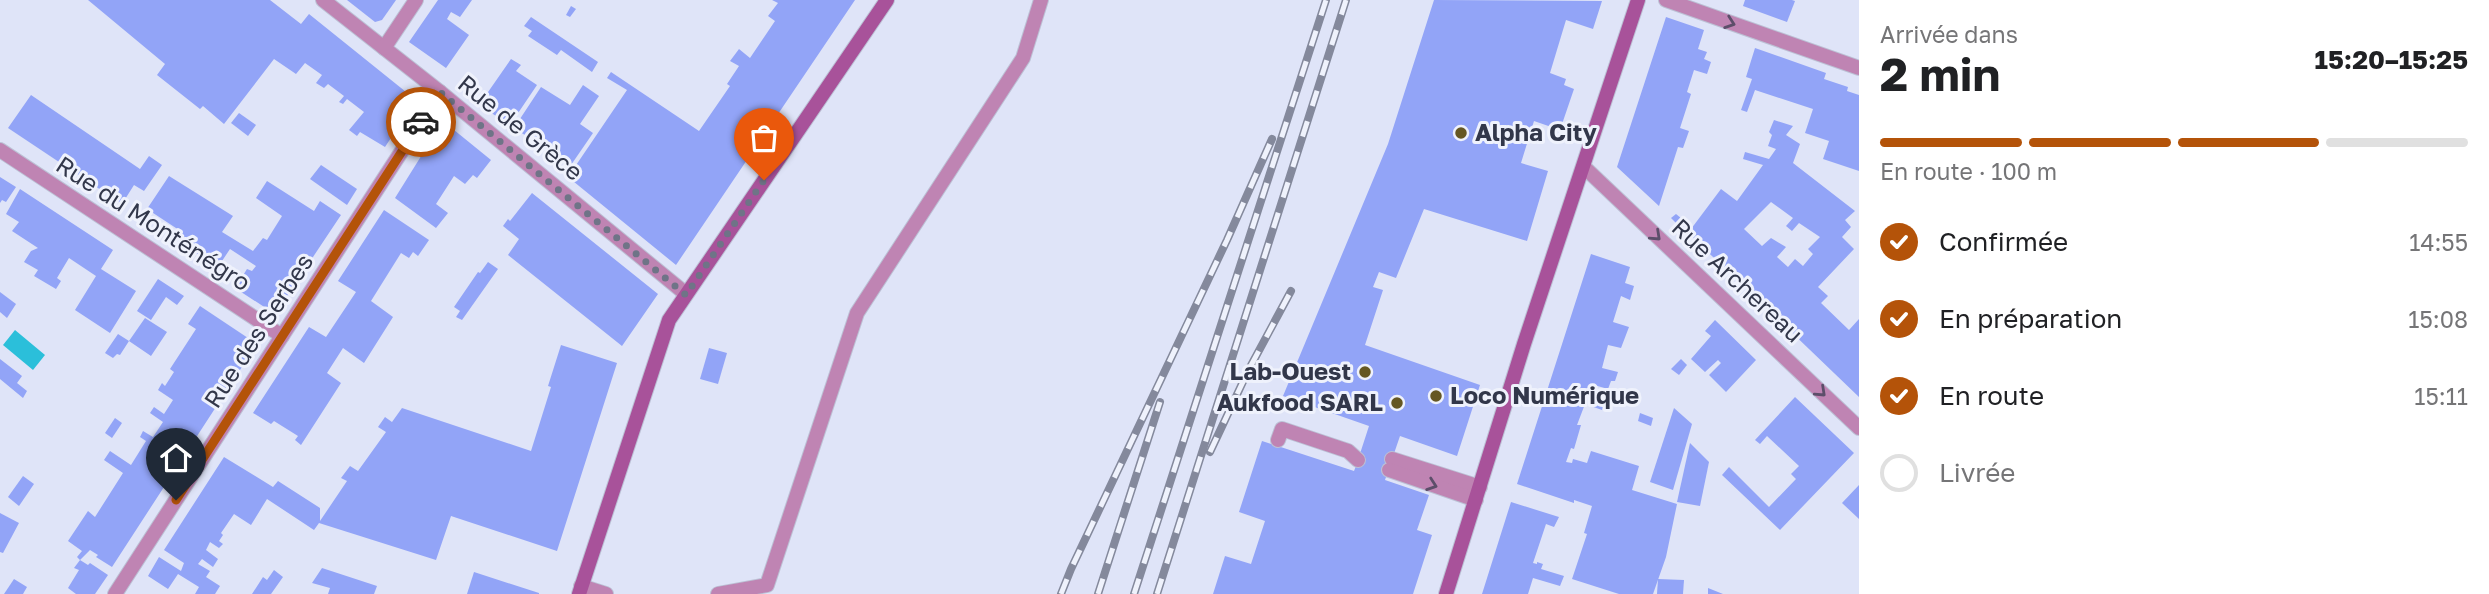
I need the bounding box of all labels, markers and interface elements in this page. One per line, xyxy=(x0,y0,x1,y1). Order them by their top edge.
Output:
one-way arrow xyxy=(1723,15,1736,29)
text: Arrivée dans xyxy=(1880,20,2018,48)
text: 15:20–15:25 xyxy=(2315,44,2468,75)
text: 2 min xyxy=(1880,46,2000,101)
street label: Rue de Grèce xyxy=(453,68,589,186)
courier xyxy=(386,87,456,157)
icon: car xyxy=(402,103,440,141)
pin xyxy=(734,108,794,180)
place label: Alpha City xyxy=(1475,117,1597,146)
icon: bag xyxy=(745,119,783,157)
marker: Alpha City xyxy=(1453,125,1469,141)
street label: Rue du Monténégro xyxy=(51,149,256,296)
text: En route · 100 m xyxy=(1880,157,2057,185)
street label: Rue Archereau xyxy=(1667,212,1809,348)
icon: check xyxy=(1880,223,1918,261)
text: Confirmée xyxy=(1939,226,2068,257)
one-way arrow xyxy=(1647,228,1660,240)
text: 14:55 xyxy=(2409,228,2468,256)
street label: Rue des Serbes xyxy=(197,248,318,413)
icon: check xyxy=(1880,300,1918,338)
text: En préparation xyxy=(1939,303,2122,334)
text: 15:08 xyxy=(2408,305,2468,333)
place label: Lab-Ouest xyxy=(1229,356,1351,385)
marker: Lab-Ouest xyxy=(1357,364,1373,380)
icon: check xyxy=(1880,377,1918,415)
place label: Loco Numérique xyxy=(1450,380,1639,409)
text: En route xyxy=(1939,380,2044,411)
text: 15:11 xyxy=(2414,382,2468,410)
one-way arrow xyxy=(1813,384,1826,397)
place label: Aukfood SARL xyxy=(1217,387,1383,416)
marker: Loco Numérique xyxy=(1428,388,1444,404)
marker: Aukfood SARL xyxy=(1389,395,1405,411)
pin xyxy=(146,428,206,500)
icon: home xyxy=(157,439,195,477)
text: Livrée xyxy=(1939,457,2015,488)
one-way arrow xyxy=(1425,477,1438,491)

